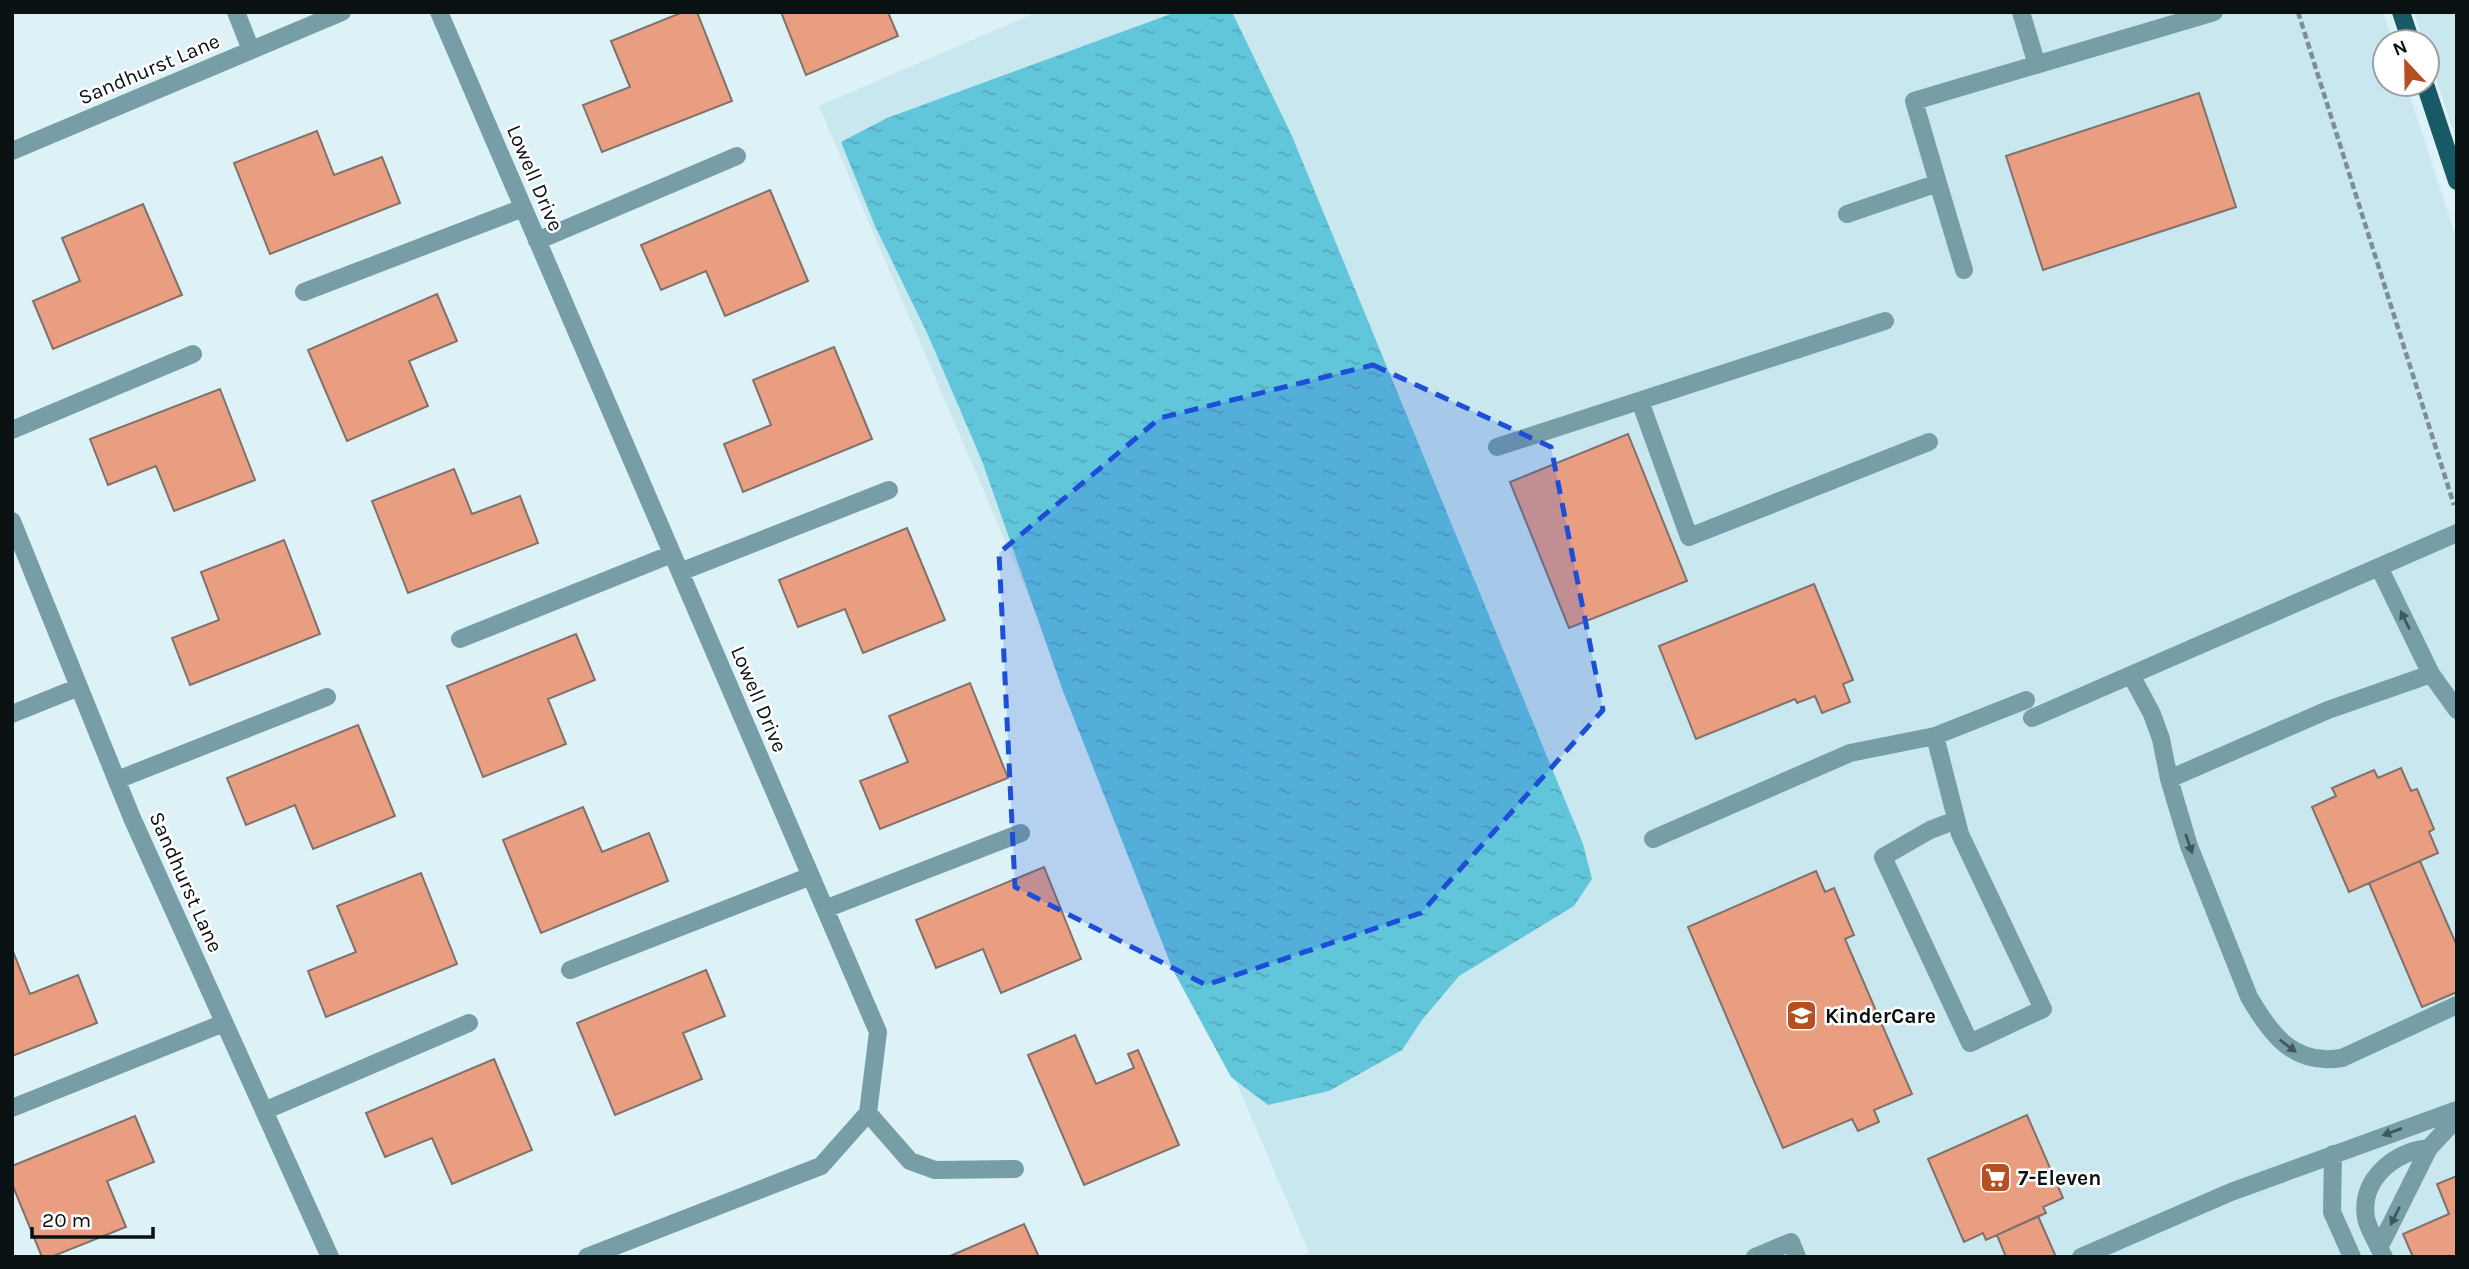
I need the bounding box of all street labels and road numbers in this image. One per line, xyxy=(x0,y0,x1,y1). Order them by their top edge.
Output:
street label: Sandhurst Lane xyxy=(75,28,223,110)
street label: Lowell Drive xyxy=(502,121,568,235)
street label: Lowell Drive xyxy=(726,642,792,756)
street label: Sandhurst Lane xyxy=(144,808,228,956)

